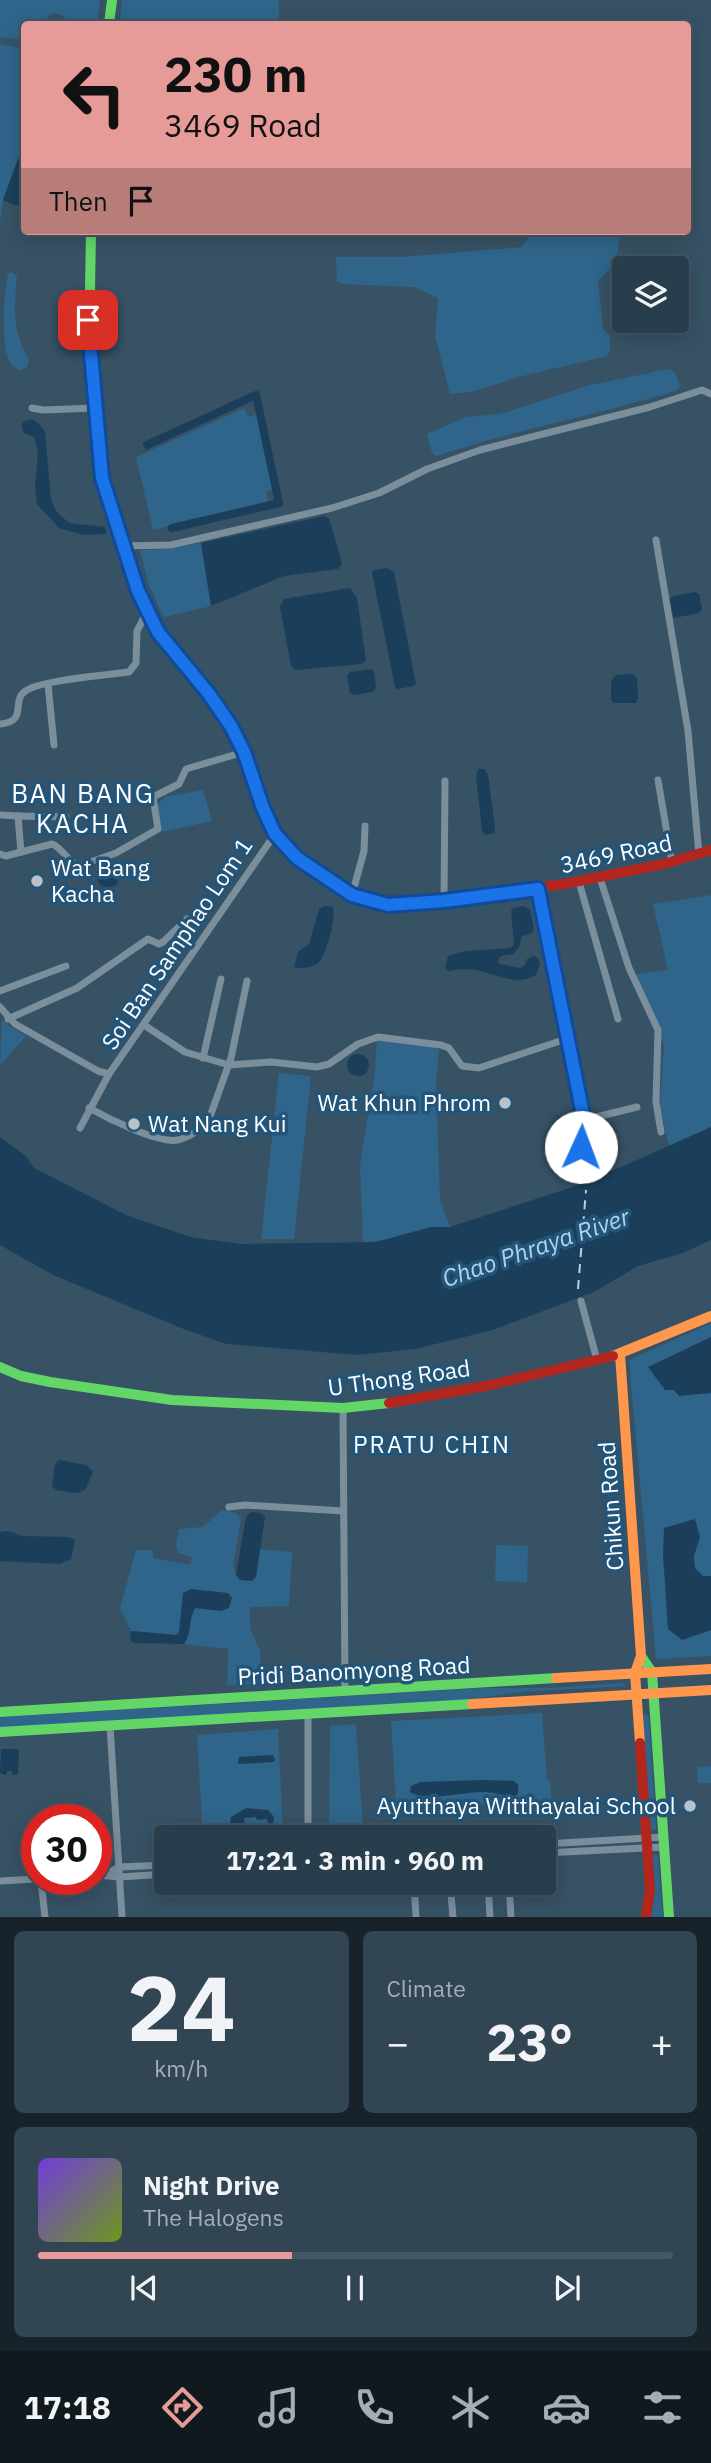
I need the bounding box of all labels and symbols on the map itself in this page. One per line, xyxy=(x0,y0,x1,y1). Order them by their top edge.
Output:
pin xyxy=(58,290,118,350)
district label: BAN BANG KACHA xyxy=(11,776,155,840)
street label: 3469 Road xyxy=(557,827,674,879)
street label: Soi Ban Samphao Lom 1 xyxy=(94,832,258,1055)
place label: Wat Bang Kacha xyxy=(51,852,150,908)
marker: Wat Bang Kacha xyxy=(29,873,45,889)
place label: Wat Khun Phrom xyxy=(317,1087,491,1117)
marker: Wat Khun Phrom xyxy=(497,1095,513,1111)
place label: Wat Nang Kui xyxy=(148,1108,286,1138)
position arrow xyxy=(544,1110,618,1184)
marker: Wat Nang Kui xyxy=(126,1116,142,1132)
water label: Chao Phraya River xyxy=(438,1200,635,1294)
street label: U Thong Road xyxy=(326,1352,472,1402)
district label: PRATU CHIN xyxy=(353,1428,511,1460)
street label: Chikun Road xyxy=(591,1440,629,1572)
street label: Pridi Banomyong Road xyxy=(237,1649,471,1691)
place label: Ayutthaya Witthayalai School xyxy=(376,1790,676,1820)
marker: Ayutthaya Witthayalai School xyxy=(682,1798,698,1814)
speed limit sign: 30 xyxy=(21,1804,112,1895)

